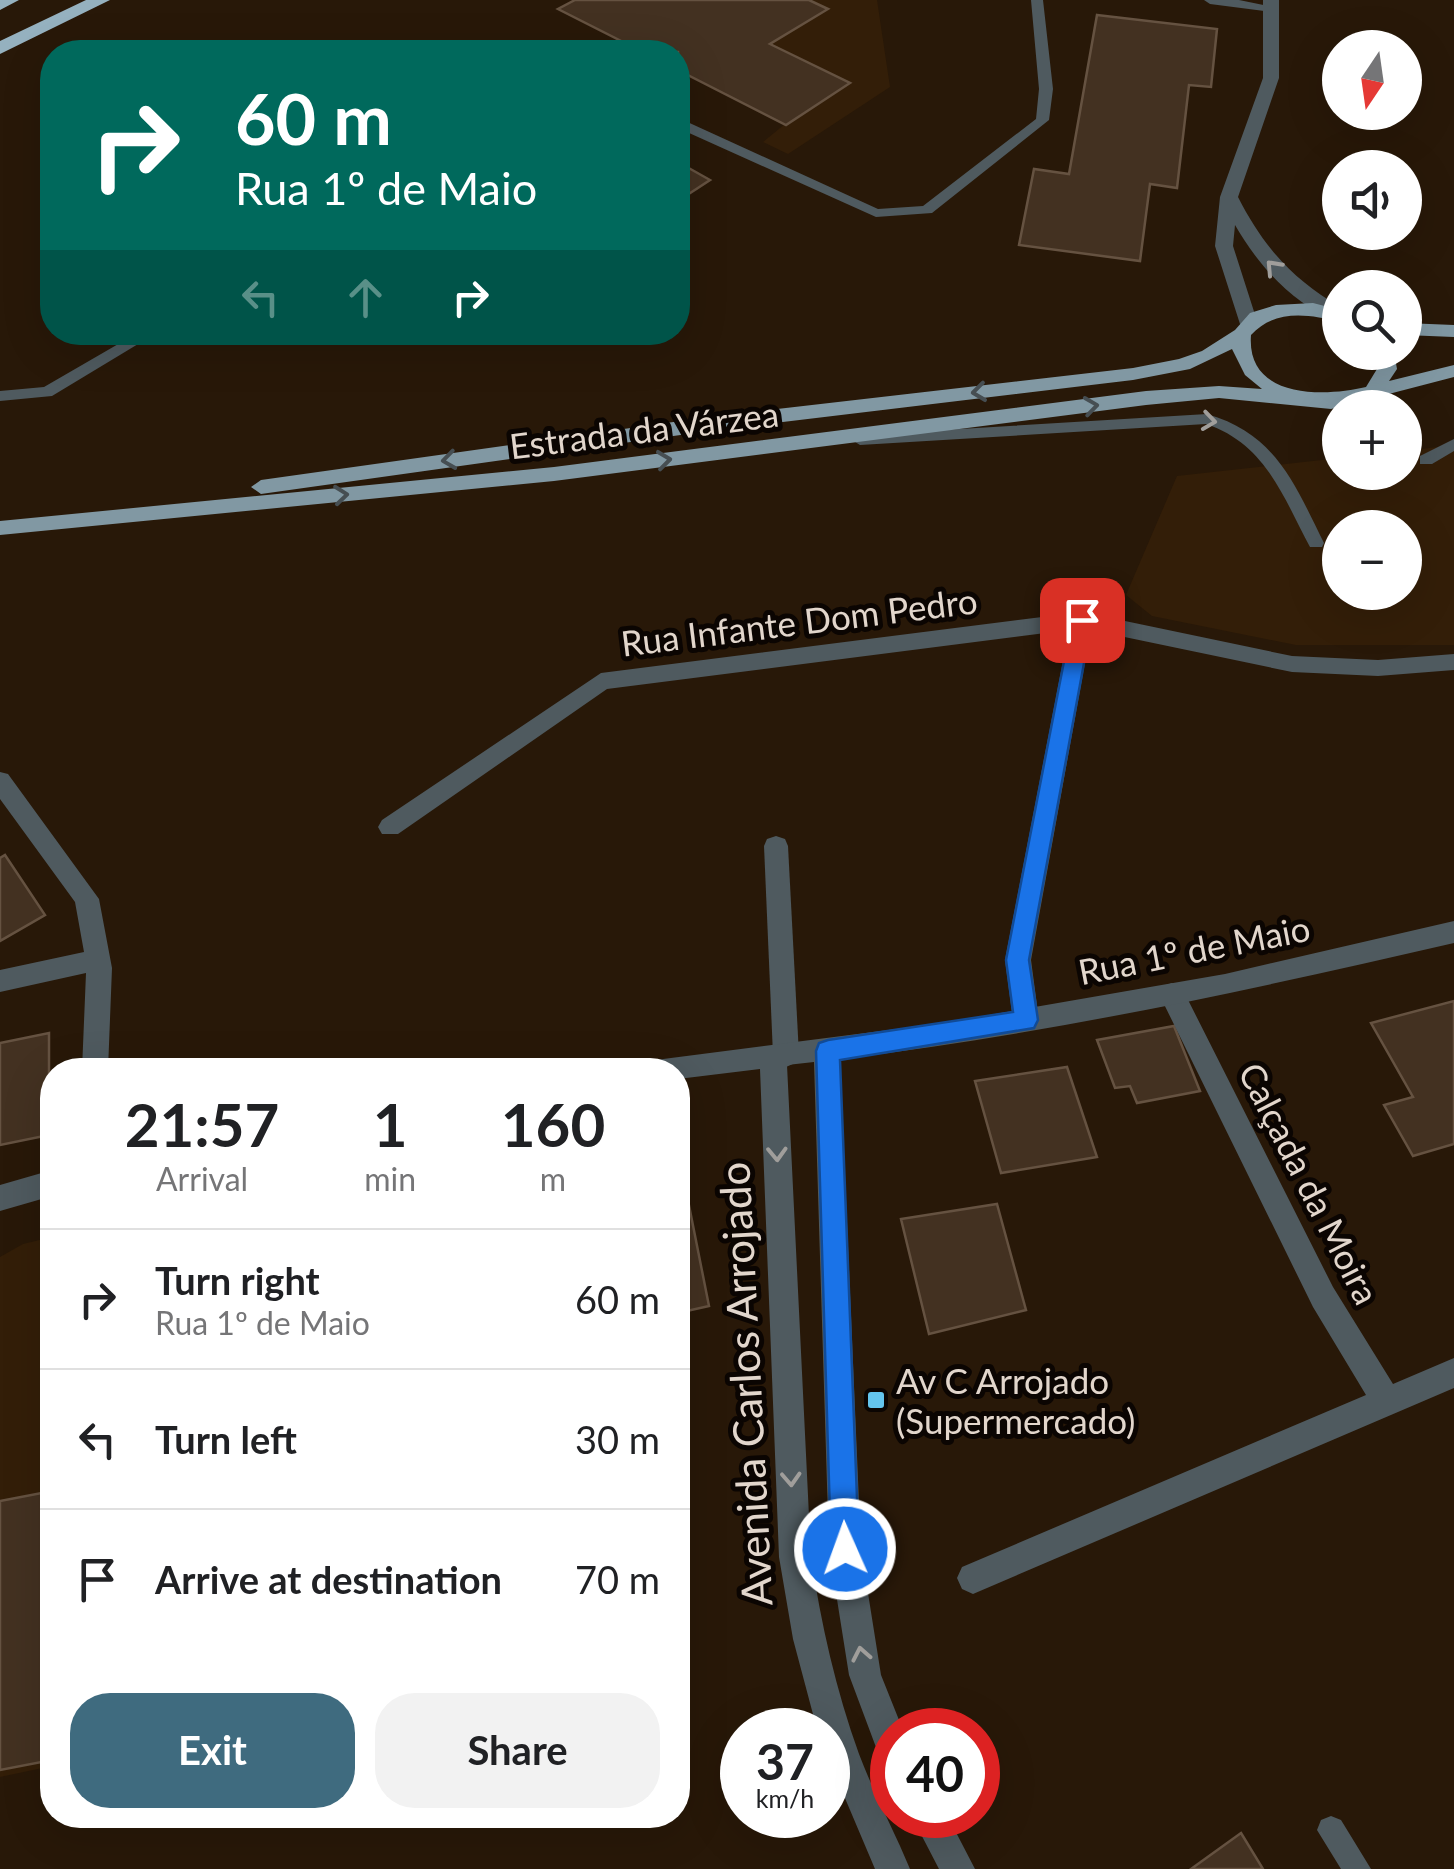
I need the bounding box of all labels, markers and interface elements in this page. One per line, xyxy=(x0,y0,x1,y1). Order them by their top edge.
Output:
north arrow xyxy=(1322,30,1422,130)
map controls xyxy=(1322,30,1422,610)
text: 60 m xyxy=(235,76,392,160)
icon: right xyxy=(70,80,200,210)
button: sound xyxy=(1322,150,1422,250)
text: Rua 1º de Maio xyxy=(235,161,537,215)
one-way arrow xyxy=(1267,260,1285,279)
icon: left xyxy=(233,270,288,325)
icon: ahead xyxy=(338,270,393,325)
icon: right xyxy=(443,270,498,325)
button: search xyxy=(1322,270,1422,370)
one-way arrow xyxy=(971,381,987,402)
button: + xyxy=(1322,390,1422,490)
street label: Estrada da Várzea xyxy=(507,392,781,466)
one-way arrow xyxy=(1082,396,1099,417)
one-way arrow xyxy=(1201,409,1217,430)
one-way arrow xyxy=(440,449,457,470)
one-way arrow xyxy=(656,451,672,472)
one-way arrow xyxy=(333,484,349,506)
button: − xyxy=(1322,510,1422,610)
street label: Rua Infante Dom Pedro xyxy=(618,578,980,664)
pin xyxy=(1040,578,1125,663)
icon: arrive xyxy=(1055,593,1110,648)
street label: Rua 1º de Maio xyxy=(1075,906,1313,992)
street label: Calçada da Moira xyxy=(1231,1055,1389,1311)
text: 21:57 xyxy=(125,1088,279,1160)
text: 1 xyxy=(373,1088,408,1160)
text: 160 xyxy=(501,1088,605,1160)
one-way arrow xyxy=(766,1146,787,1162)
text: Arrival xyxy=(156,1159,248,1198)
text: min xyxy=(364,1159,416,1198)
text: m xyxy=(540,1159,566,1198)
street label: Avenida Carlos Arrojado xyxy=(708,1161,782,1607)
text: Turn right xyxy=(155,1257,320,1303)
icon: right xyxy=(70,1272,125,1327)
text: 60 m xyxy=(575,1276,660,1322)
text: Rua 1º de Maio xyxy=(155,1303,370,1342)
place label: Av C Arrojado (Supermercado) xyxy=(896,1359,1135,1441)
marker: Av C Arrojado (Supermercado) xyxy=(865,1389,887,1411)
icon: left xyxy=(70,1412,125,1467)
text: Turn left xyxy=(155,1416,297,1462)
text: 30 m xyxy=(575,1416,660,1462)
one-way arrow xyxy=(780,1471,801,1487)
position arrow xyxy=(793,1497,897,1601)
icon: arrive xyxy=(70,1552,125,1607)
text: Arrive at destination xyxy=(155,1556,502,1602)
text: 70 m xyxy=(575,1556,660,1602)
one-way arrow xyxy=(851,1646,872,1663)
button: Exit xyxy=(70,1693,355,1808)
button: Share xyxy=(375,1693,660,1808)
speed limit sign: 40 xyxy=(870,1708,1000,1838)
text: 37 xyxy=(756,1731,814,1791)
text: km/h xyxy=(756,1783,814,1813)

